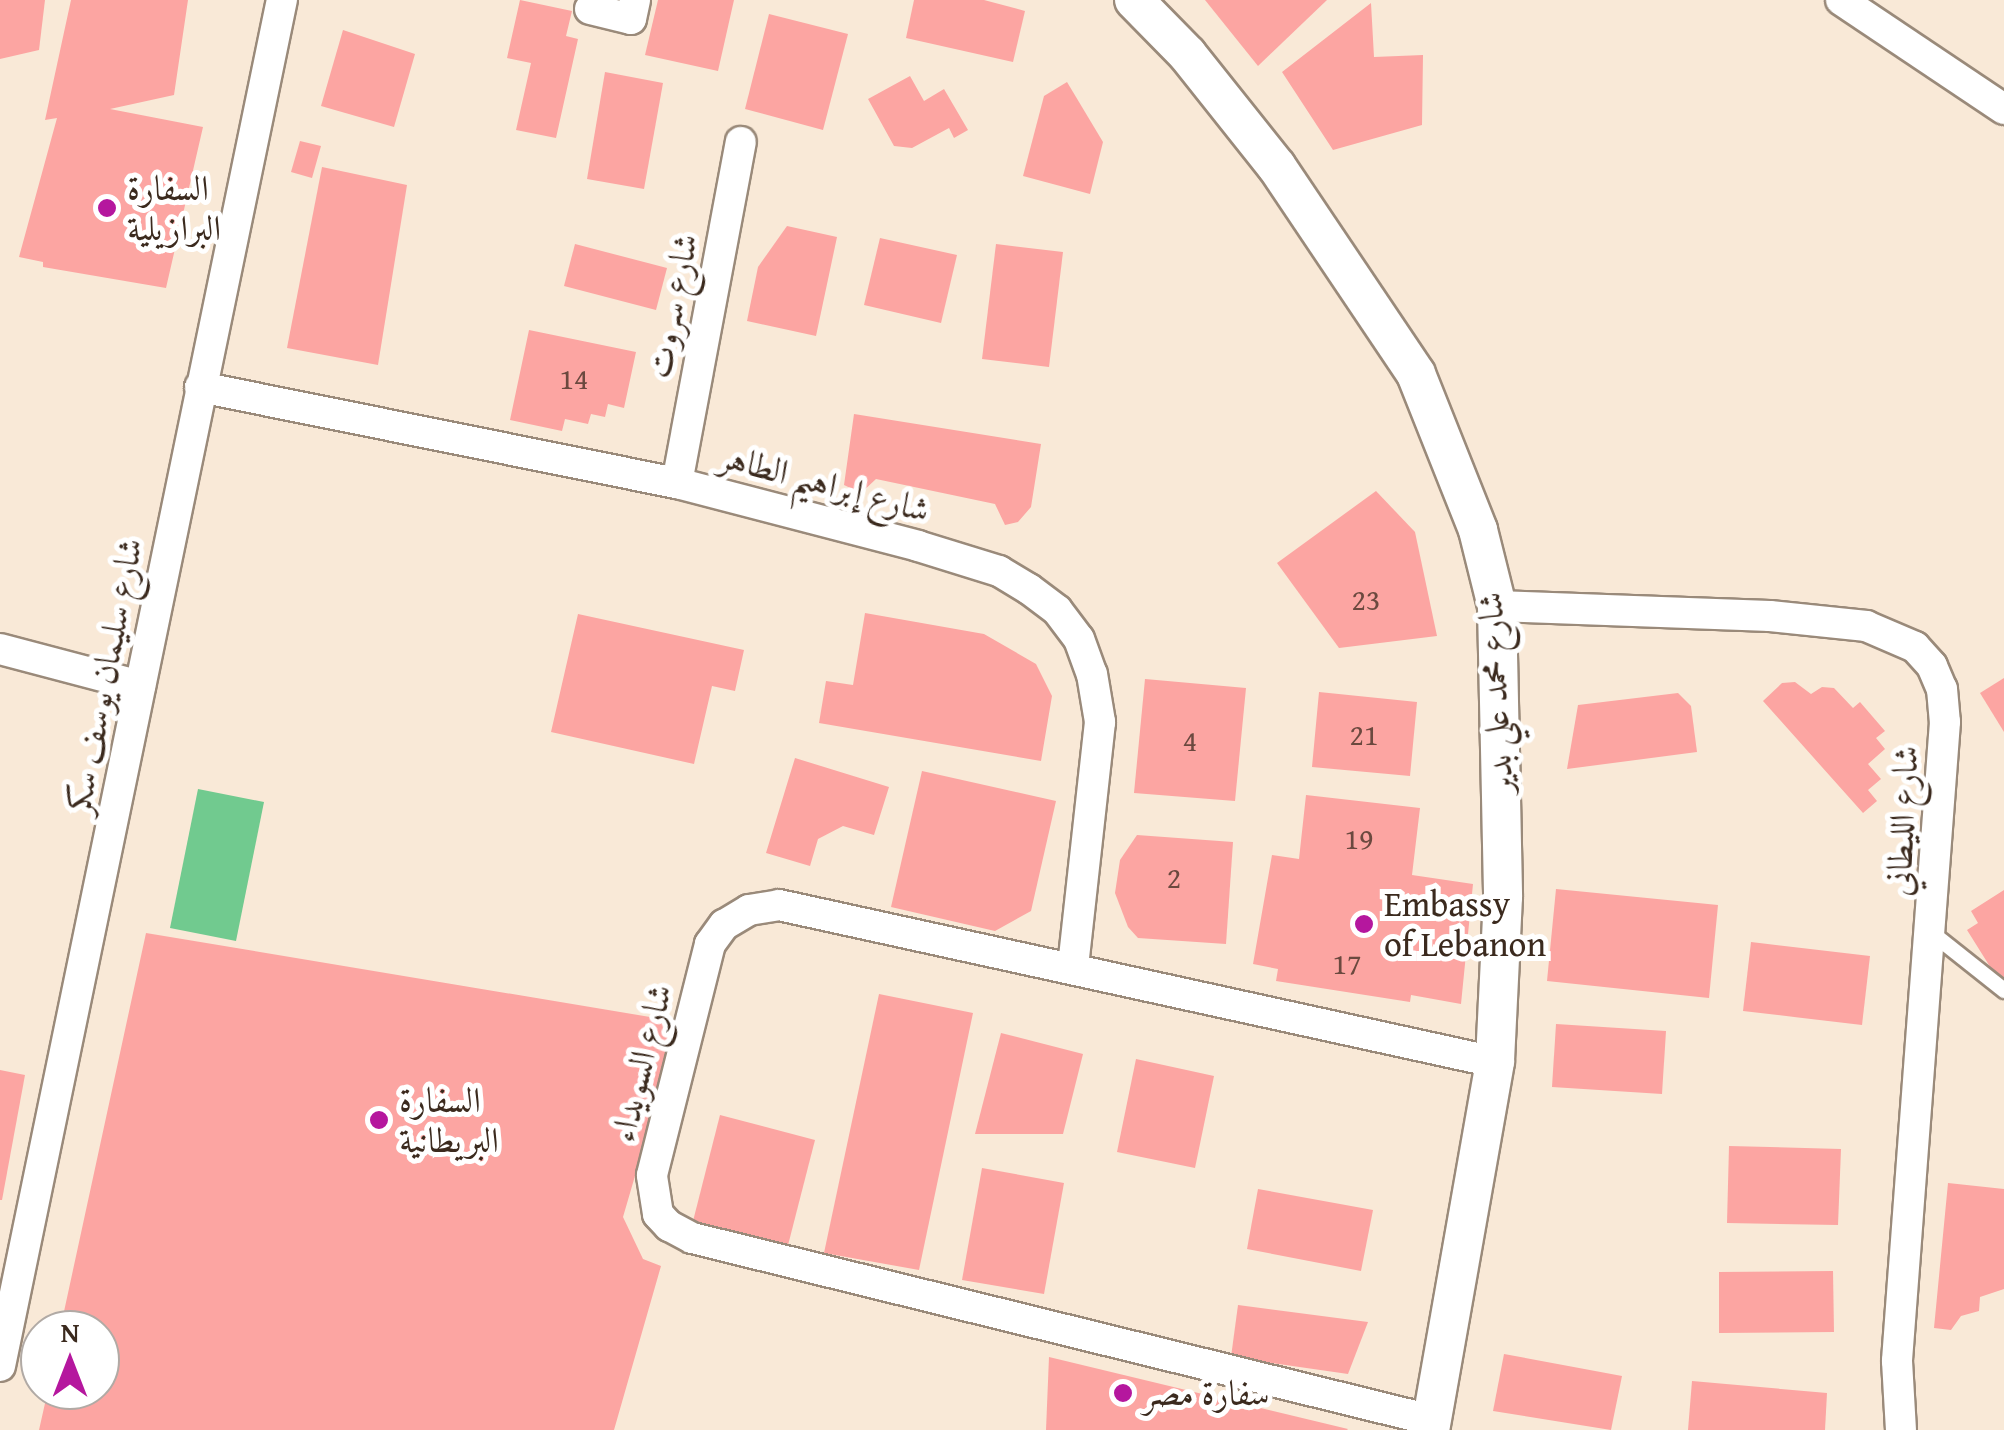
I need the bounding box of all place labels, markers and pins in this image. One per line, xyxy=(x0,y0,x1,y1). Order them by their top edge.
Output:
place label: السفارة البرازيلية xyxy=(127,167,221,249)
marker: السفارة البرازيلية xyxy=(96,197,118,219)
place label: Embassy of Lebanon xyxy=(1384,883,1546,965)
marker: Embassy of Lebanon xyxy=(1353,913,1375,935)
place label: السفارة البريطانية xyxy=(399,1079,499,1161)
marker: السفارة البريطانية xyxy=(368,1109,390,1131)
place label: سفارة مصر xyxy=(1143,1372,1270,1414)
marker: سفارة مصر xyxy=(1112,1382,1134,1404)

